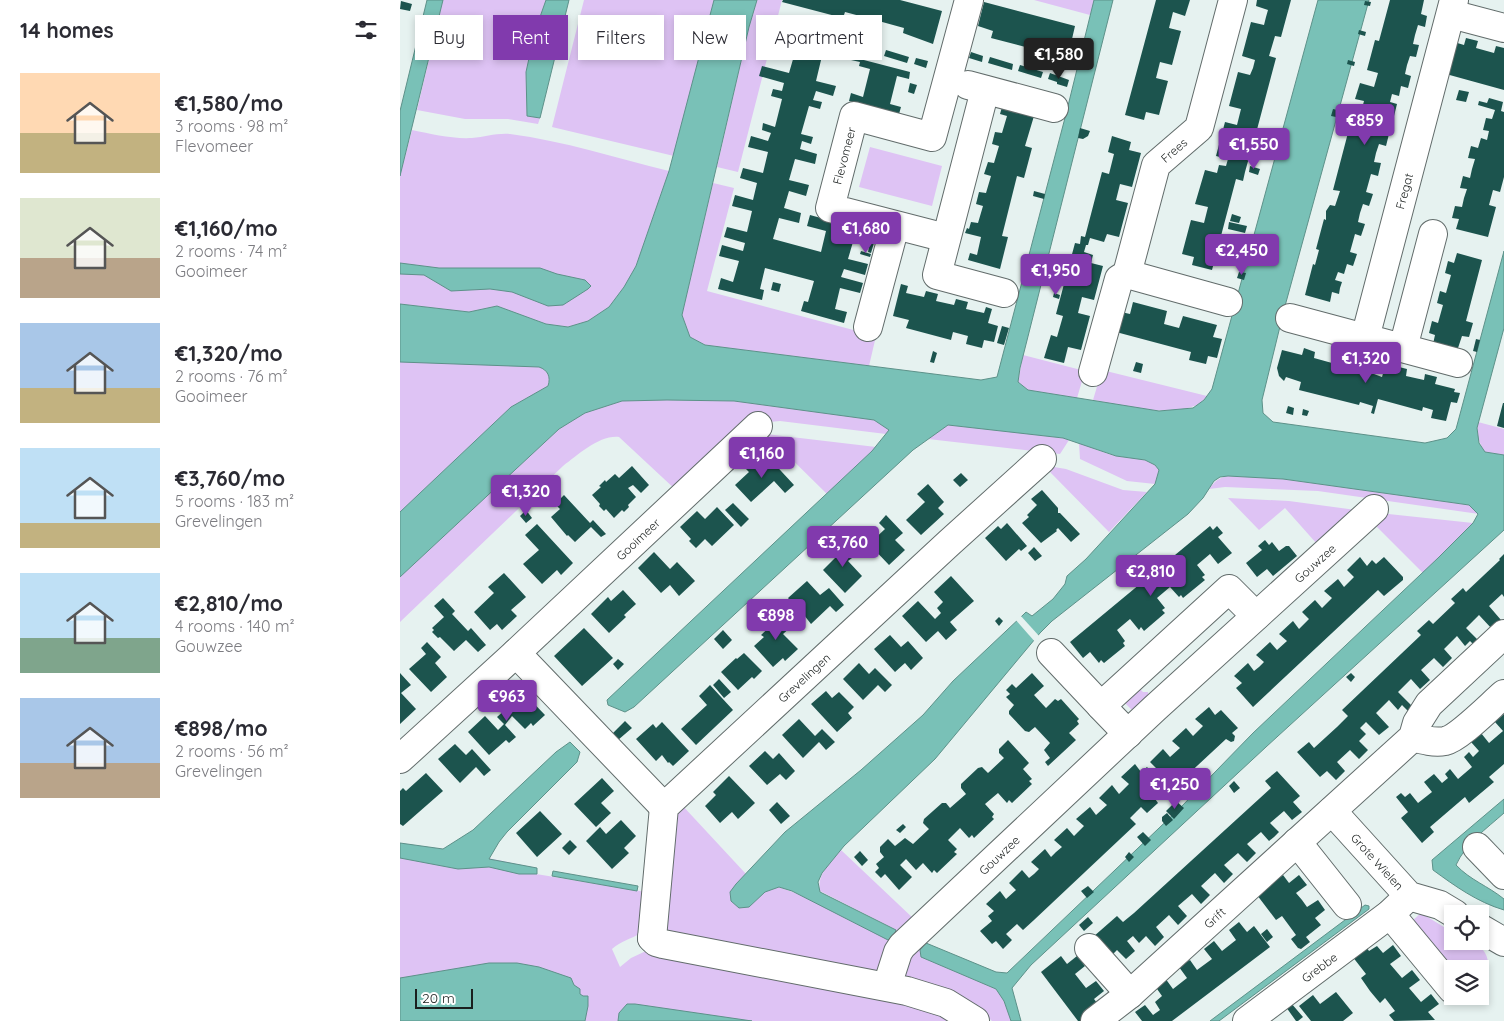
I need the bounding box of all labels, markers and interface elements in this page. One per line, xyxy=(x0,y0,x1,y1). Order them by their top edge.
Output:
chip: Buy xyxy=(415,15,483,60)
chip: Rent xyxy=(493,15,568,60)
chip: Filters xyxy=(578,15,664,60)
chip: New xyxy=(674,15,746,60)
chip: Apartment xyxy=(756,15,882,60)
icon: filters xyxy=(352,16,380,44)
text: 14 homes xyxy=(20,17,114,43)
pin: €1,580 xyxy=(1018,38,1100,80)
text: €1,580 xyxy=(1035,44,1083,64)
text: €1,580/mo xyxy=(175,90,283,116)
icon: home xyxy=(60,93,120,153)
pin: €859 xyxy=(1335,104,1395,146)
text: €859 xyxy=(1346,110,1384,130)
text: 3 rooms · 98 m² xyxy=(175,116,288,136)
street label: Flevomeer xyxy=(829,125,858,186)
pin: €1,550 xyxy=(1213,128,1295,170)
street label: Frees xyxy=(1157,134,1190,165)
text: €1,550 xyxy=(1230,134,1278,154)
text: Flevomeer xyxy=(175,136,253,156)
street label: Fregat xyxy=(1392,171,1416,211)
pin: €1,680 xyxy=(825,212,907,254)
text: €1,160/mo xyxy=(175,215,278,241)
icon: home xyxy=(60,218,120,278)
text: €1,680 xyxy=(842,218,890,238)
pin: €2,450 xyxy=(1201,234,1283,276)
text: €2,450 xyxy=(1216,240,1268,260)
text: 2 rooms · 74 m² xyxy=(175,241,287,261)
pin: €1,950 xyxy=(1015,254,1097,296)
text: €1,950 xyxy=(1032,260,1080,280)
text: Gooimeer xyxy=(175,261,248,281)
text: €1,320/mo xyxy=(175,340,283,366)
pin: €1,320 xyxy=(1325,342,1407,384)
icon: home xyxy=(60,343,120,403)
text: €1,320 xyxy=(1342,348,1390,368)
text: 2 rooms · 76 m² xyxy=(175,366,288,386)
text: Gooimeer xyxy=(175,386,248,406)
pin: €1,160 xyxy=(721,436,803,479)
text: €1,160 xyxy=(740,443,784,463)
text: €3,760/mo xyxy=(175,465,285,491)
icon: home xyxy=(60,468,120,528)
pin: €1,320 xyxy=(485,474,567,517)
text: €1,320 xyxy=(502,481,550,501)
text: 5 rooms · 183 m² xyxy=(175,491,294,511)
text: Grevelingen xyxy=(175,511,263,531)
street label: Gooimeer xyxy=(613,514,663,563)
pin: €3,760 xyxy=(802,526,884,568)
text: €3,760 xyxy=(818,532,868,552)
street label: Gouwzee xyxy=(1291,540,1339,586)
pin: €2,810 xyxy=(1110,554,1192,597)
text: €2,810 xyxy=(1127,561,1175,581)
text: €2,810/mo xyxy=(175,590,283,616)
icon: home xyxy=(60,593,120,653)
pin: €898 xyxy=(746,598,806,641)
text: €898 xyxy=(758,605,794,625)
text: 4 rooms · 140 m² xyxy=(175,616,295,636)
text: Gouwzee xyxy=(175,636,243,656)
street label: Grevelingen xyxy=(774,650,833,705)
pin: €963 xyxy=(477,680,537,722)
text: €963 xyxy=(489,686,525,706)
text: €898/mo xyxy=(175,715,268,741)
icon: home xyxy=(60,718,120,778)
text: 2 rooms · 56 m² xyxy=(175,741,289,761)
text: Grevelingen xyxy=(175,761,263,781)
pin: €1,250 xyxy=(1134,768,1216,810)
text: €1,250 xyxy=(1151,774,1199,794)
street label: Grote Wielen xyxy=(1348,830,1407,893)
street label: Gouwzee xyxy=(975,832,1023,878)
street label: Grift xyxy=(1200,904,1228,931)
map controls xyxy=(1444,905,1489,1005)
button: locate xyxy=(1444,905,1489,950)
street label: Grebbe xyxy=(1298,949,1340,985)
button: layers xyxy=(1444,960,1489,1005)
scale bar xyxy=(415,986,472,1009)
text: 20 m xyxy=(422,989,455,1007)

